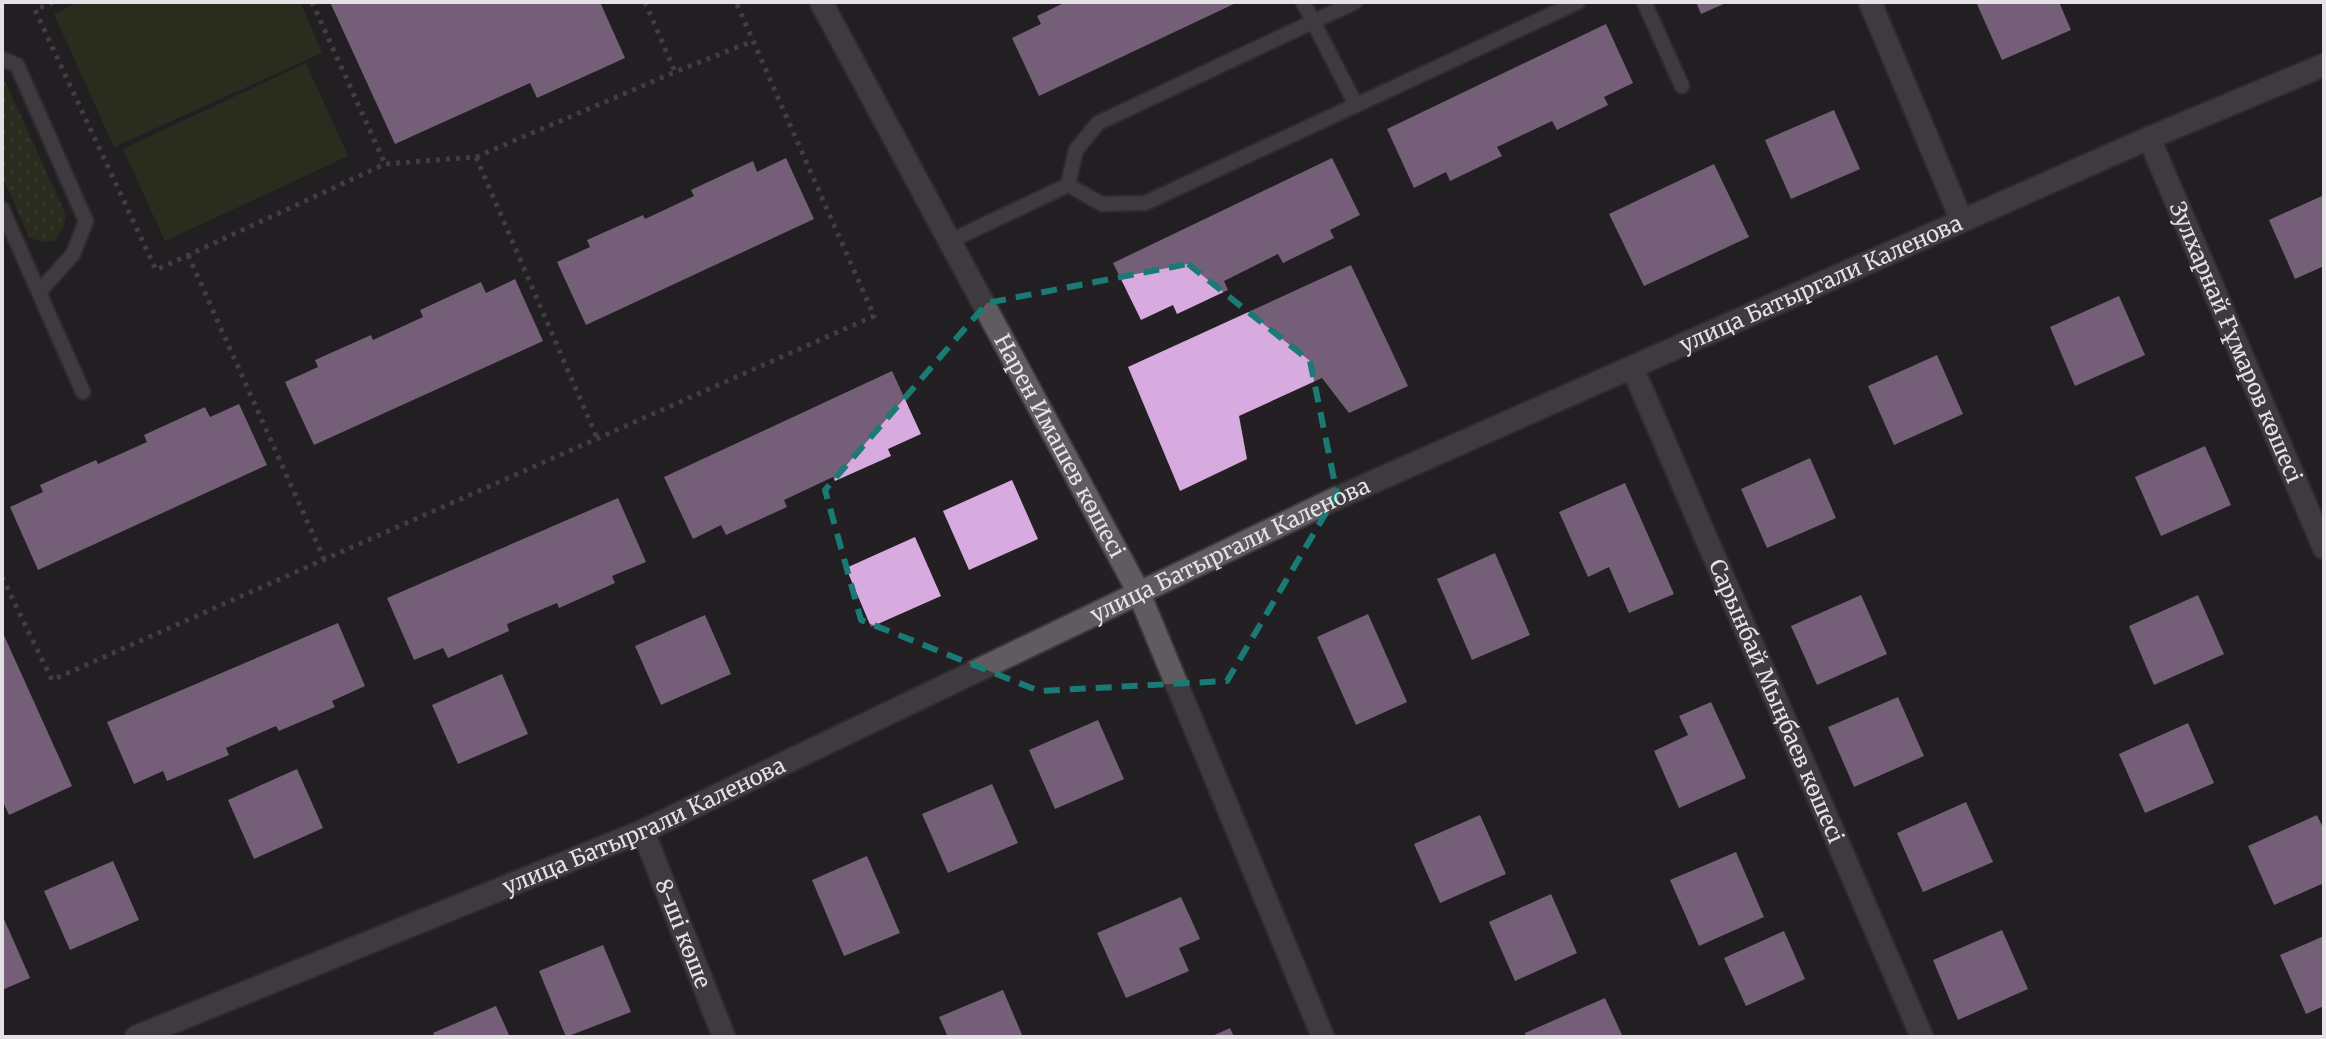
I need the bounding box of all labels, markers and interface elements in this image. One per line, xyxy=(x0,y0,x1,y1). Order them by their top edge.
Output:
street label: Зулхарнай Ғұмаров көшесі xyxy=(2164,197,2308,487)
street label: улица Батыргали Каленова xyxy=(1675,209,1967,358)
street label: Нарен Имашев көшесi xyxy=(988,329,1131,562)
street label: улица Батыргали Каленова xyxy=(1085,471,1374,628)
street label: Сарынбай Мыңбаев көшесі xyxy=(1703,555,1850,847)
street label: улица Батыргали Каленова xyxy=(498,751,790,901)
street label: 8-шi көше xyxy=(649,875,717,992)

